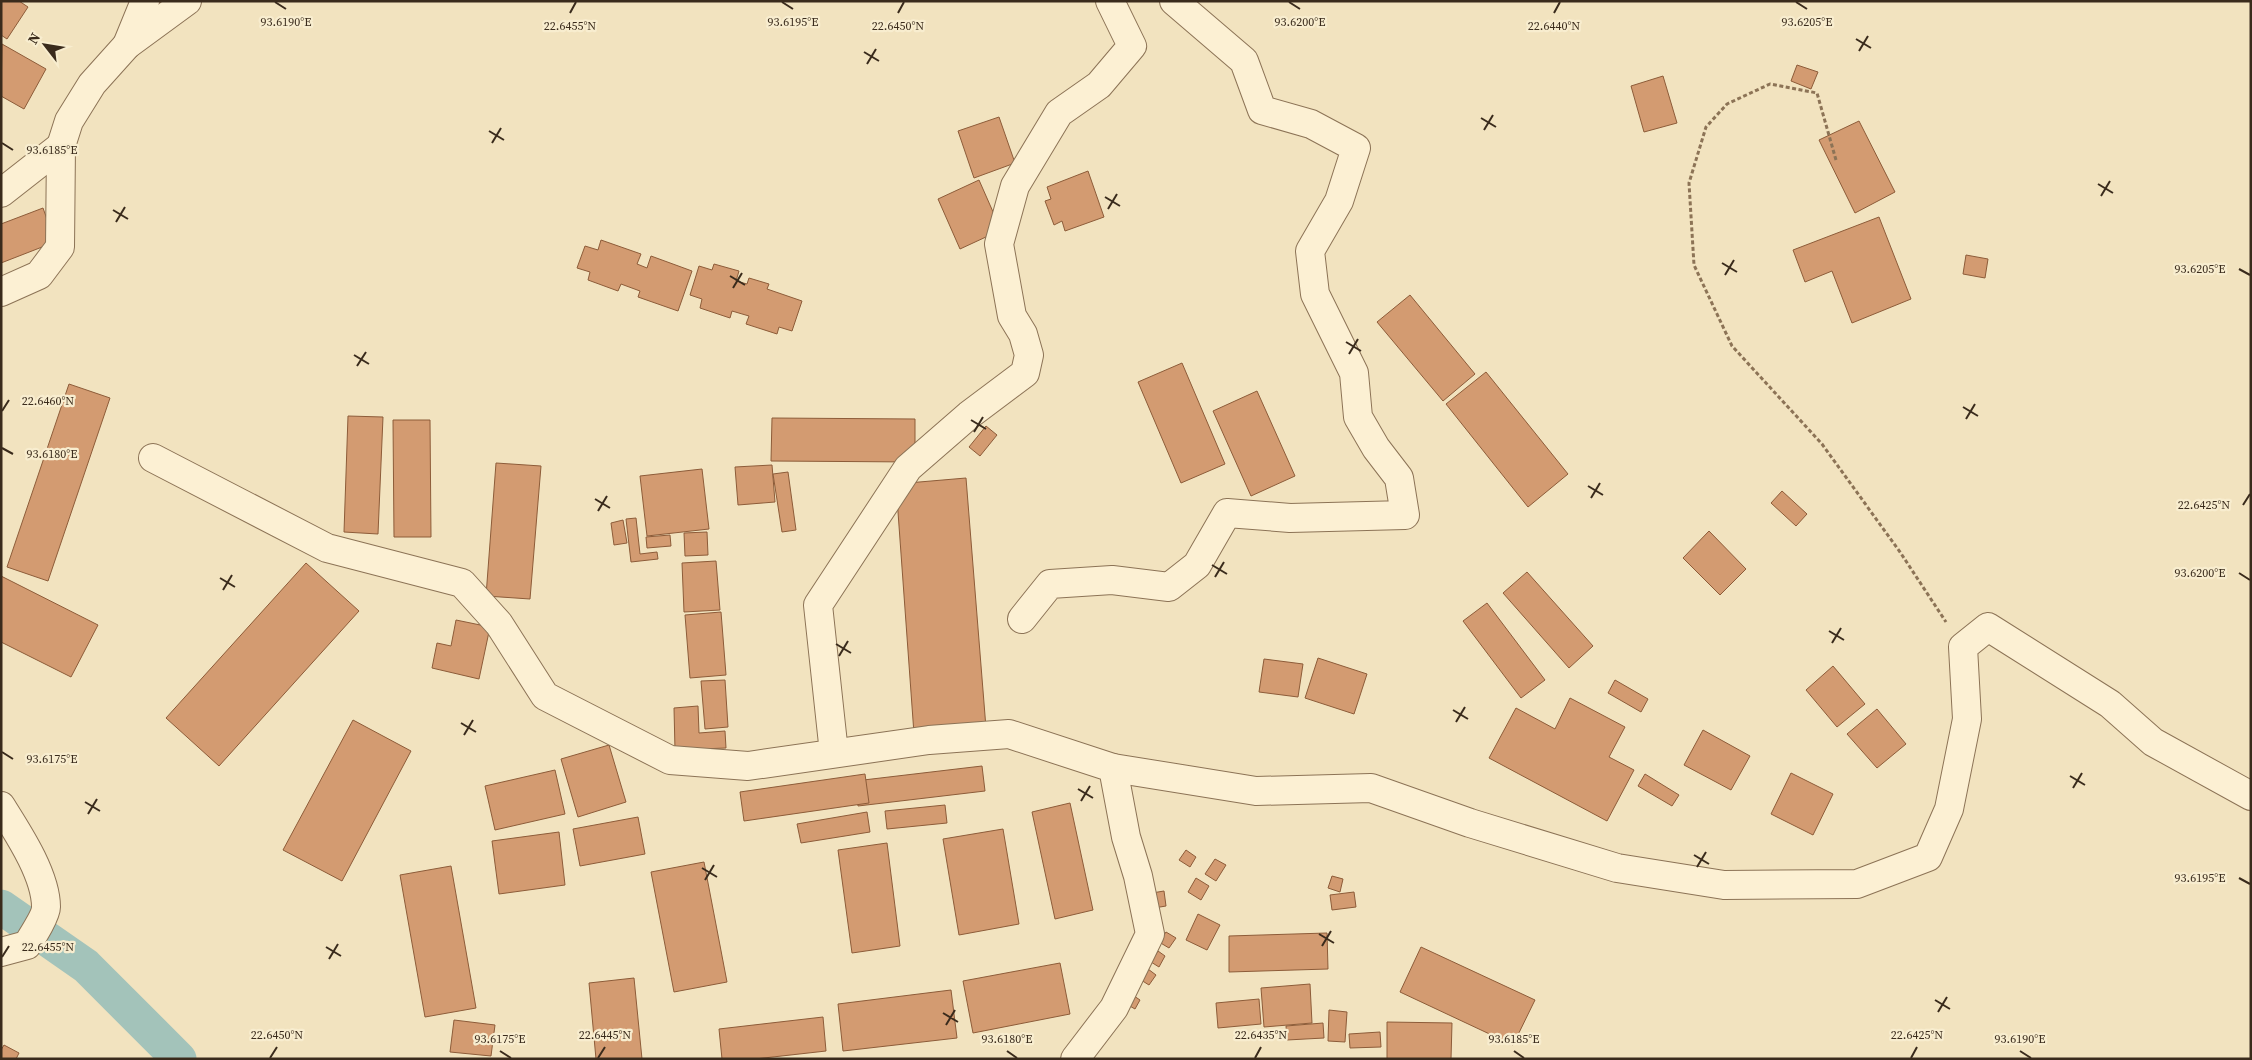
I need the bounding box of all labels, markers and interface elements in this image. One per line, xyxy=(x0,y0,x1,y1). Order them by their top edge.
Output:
text: 93.6190°E xyxy=(261,14,311,30)
text: 93.6195°E xyxy=(768,14,818,30)
text: 93.6200°E xyxy=(1275,14,1325,30)
text: 93.6205°E xyxy=(1782,14,1832,30)
text: 22.6455°N xyxy=(544,18,596,34)
text: 22.6450°N xyxy=(872,18,924,34)
text: 22.6440°N xyxy=(1528,18,1580,34)
north arrow xyxy=(20,20,70,70)
text: N xyxy=(23,29,45,48)
text: 93.6185°E xyxy=(27,142,77,158)
text: 93.6205°E xyxy=(2175,261,2225,277)
text: 22.6460°N xyxy=(22,393,74,409)
text: 93.6180°E xyxy=(27,446,77,462)
text: 22.6425°N xyxy=(2178,497,2230,513)
text: 93.6200°E xyxy=(2175,565,2225,581)
text: 93.6175°E xyxy=(27,751,77,767)
text: 93.6195°E xyxy=(2175,870,2225,886)
text: 22.6455°N xyxy=(22,939,74,955)
text: 22.6450°N xyxy=(251,1027,303,1043)
text: 22.6445°N xyxy=(579,1027,631,1043)
text: 22.6435°N xyxy=(1235,1027,1287,1043)
text: 22.6425°N xyxy=(1891,1027,1943,1043)
text: 93.6175°E xyxy=(475,1031,525,1047)
text: 93.6180°E xyxy=(982,1031,1032,1047)
text: 93.6185°E xyxy=(1489,1031,1539,1047)
text: 93.6190°E xyxy=(1995,1031,2045,1047)

